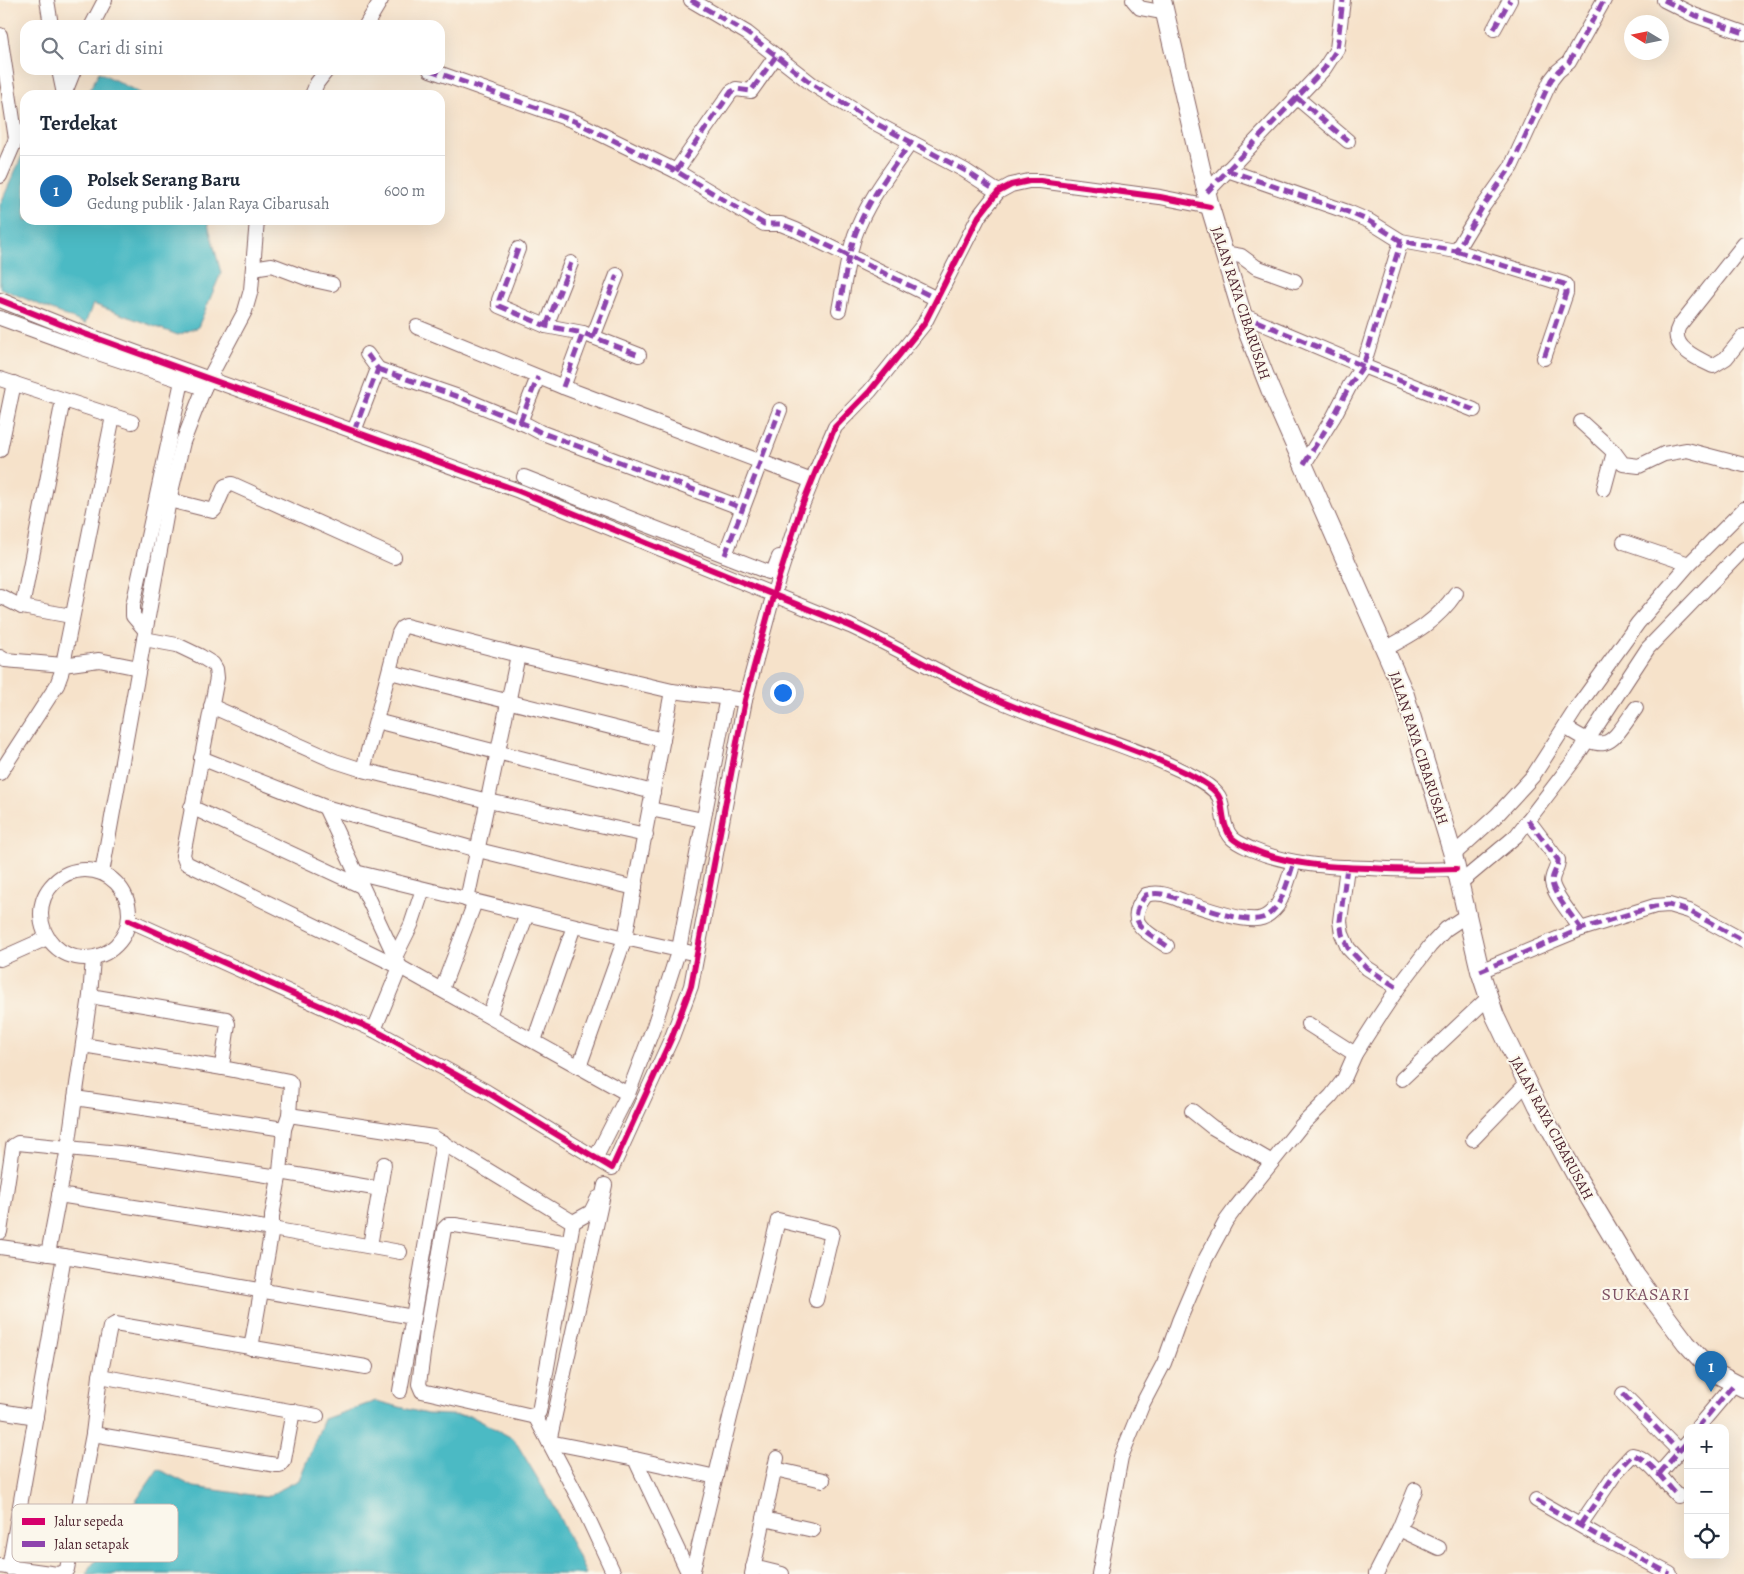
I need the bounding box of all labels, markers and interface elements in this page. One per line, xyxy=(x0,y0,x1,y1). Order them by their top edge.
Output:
north arrow xyxy=(1624,15,1669,60)
search box xyxy=(20,20,445,75)
icon: search xyxy=(38,34,66,62)
text: Cari di sini xyxy=(78,35,163,61)
text: Terdekat xyxy=(40,109,118,137)
text: Polsek Serang Baru xyxy=(87,167,240,193)
text: 1 xyxy=(53,180,59,202)
text: 600 m xyxy=(384,180,425,202)
text: Gedung publik · Jalan Raya Cibarusah xyxy=(87,193,329,215)
street label: JALAN RAYA CIBARUSAH xyxy=(1207,224,1275,382)
street label: JALAN RAYA CIBARUSAH xyxy=(1385,669,1453,827)
your location xyxy=(770,680,796,706)
street label: JALAN RAYA CIBARUSAH xyxy=(1506,1053,1598,1203)
district label: SUKASARI xyxy=(1602,1282,1690,1306)
pin: 1 xyxy=(1695,1351,1727,1392)
map controls xyxy=(1684,1424,1729,1559)
button: + xyxy=(1684,1424,1729,1469)
button: − xyxy=(1684,1469,1729,1514)
legend xyxy=(12,1504,178,1562)
text: Jalur sepeda xyxy=(54,1512,124,1531)
button: locate xyxy=(1684,1514,1729,1559)
text: Jalan setapak xyxy=(54,1535,129,1554)

